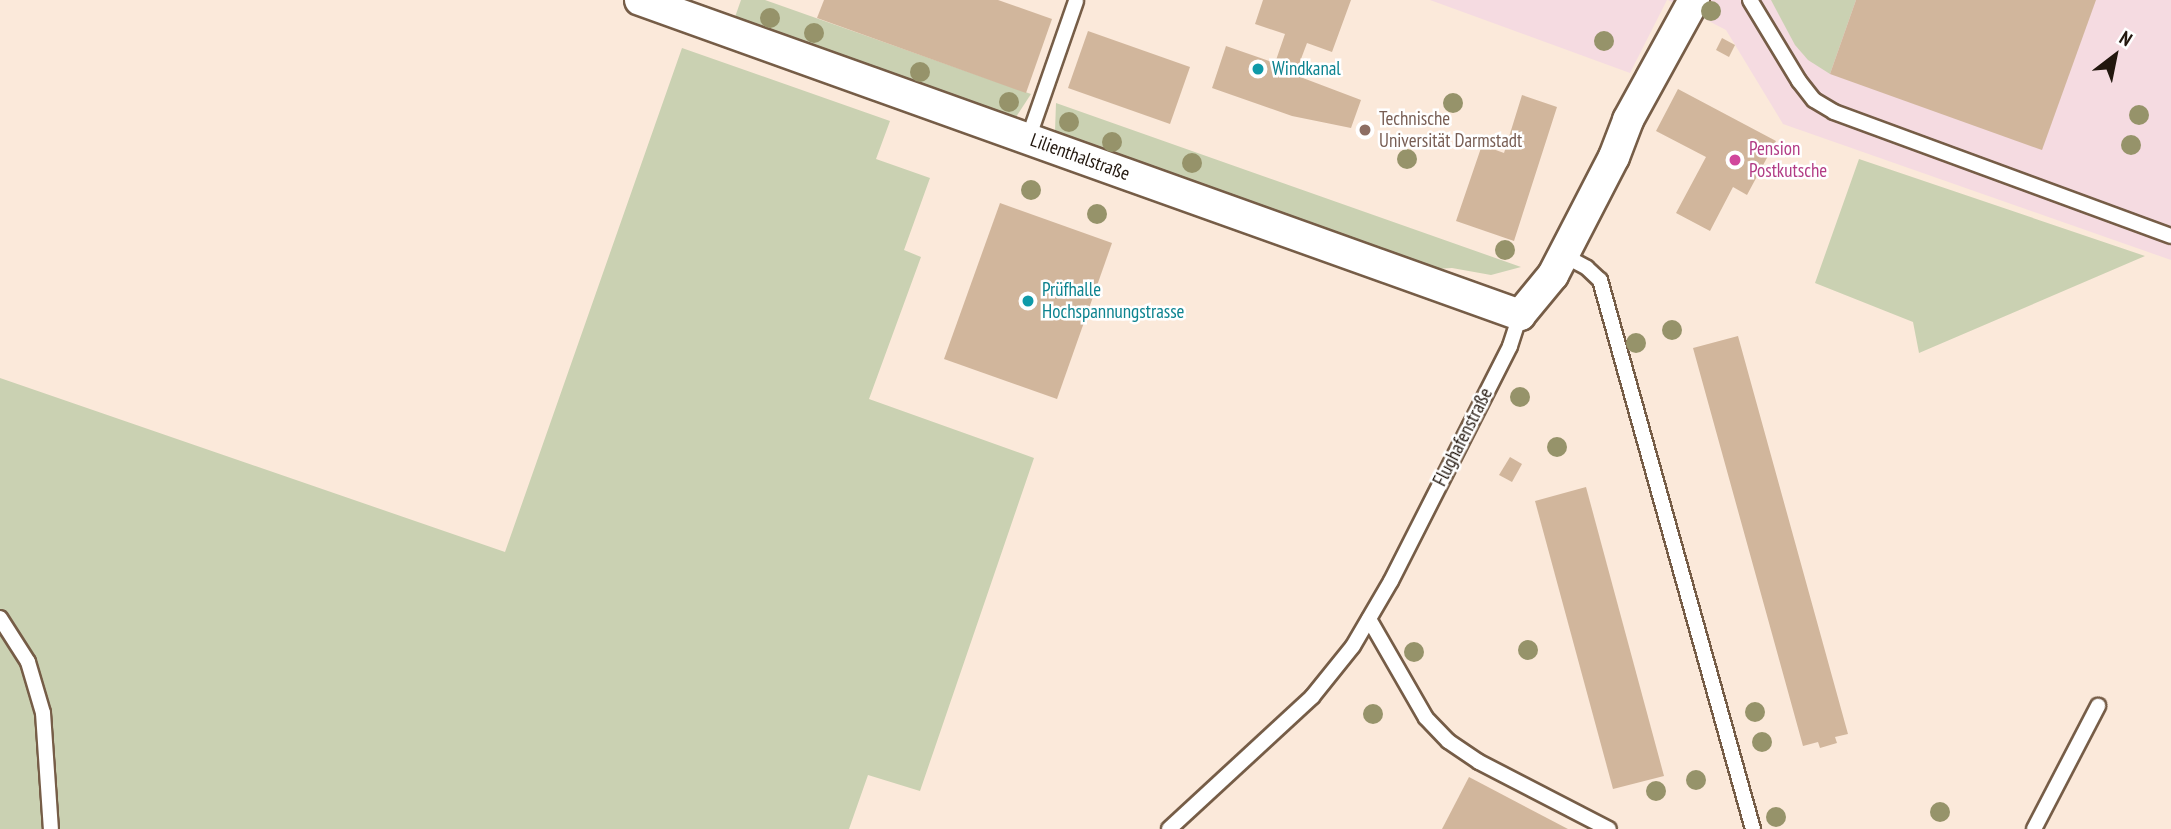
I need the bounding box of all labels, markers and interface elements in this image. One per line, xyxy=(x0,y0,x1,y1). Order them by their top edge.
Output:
north arrow xyxy=(2080,21,2150,91)
text: N xyxy=(2115,25,2137,51)
place label: Windkanal xyxy=(1272,58,1341,80)
marker: Windkanal xyxy=(1250,61,1266,77)
place label: Technische Universität Darmstadt xyxy=(1379,108,1522,152)
marker: Technische Universität Darmstadt xyxy=(1357,122,1373,138)
street label: Lilienthalstraße xyxy=(1027,129,1133,185)
place label: Pension Postkutsche xyxy=(1749,138,1827,182)
marker: Pension Postkutsche xyxy=(1727,152,1743,168)
place label: Prüfhalle Hochspannungstrasse xyxy=(1042,279,1184,323)
marker: Prüfhalle Hochspannungstrasse xyxy=(1020,293,1036,309)
street label: Flughafenstraße xyxy=(1429,384,1497,490)

